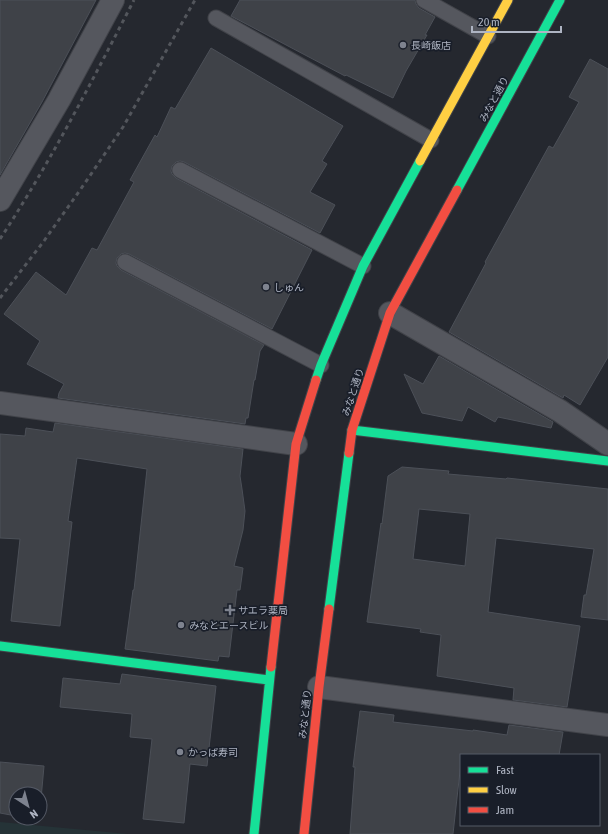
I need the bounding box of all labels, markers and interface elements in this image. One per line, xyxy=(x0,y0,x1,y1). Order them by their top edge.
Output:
scale bar xyxy=(472,8,561,34)
text: 20 m xyxy=(478,15,500,29)
marker: 長崎飯店 xyxy=(398,40,408,50)
place label: 長崎飯店 xyxy=(411,40,451,51)
street label: みなと通り xyxy=(477,74,511,124)
marker: しゅん xyxy=(261,282,271,292)
place label: しゅん xyxy=(274,282,304,293)
street label: みなと通り xyxy=(340,367,366,417)
marker: サエラ薬局 xyxy=(225,605,235,615)
place label: サエラ薬局 xyxy=(238,605,288,616)
marker: みなとエースビル xyxy=(176,620,186,630)
place label: みなとエースビル xyxy=(189,620,269,631)
street label: みなと通り xyxy=(297,689,313,739)
marker: かっぱ寿司 xyxy=(175,747,185,757)
place label: かっぱ寿司 xyxy=(188,747,238,758)
legend xyxy=(460,754,600,826)
text: Fast xyxy=(496,763,514,777)
text: Slow xyxy=(496,783,517,797)
north arrow xyxy=(8,786,48,826)
text: Jam xyxy=(496,803,514,817)
text: N xyxy=(28,807,40,821)

